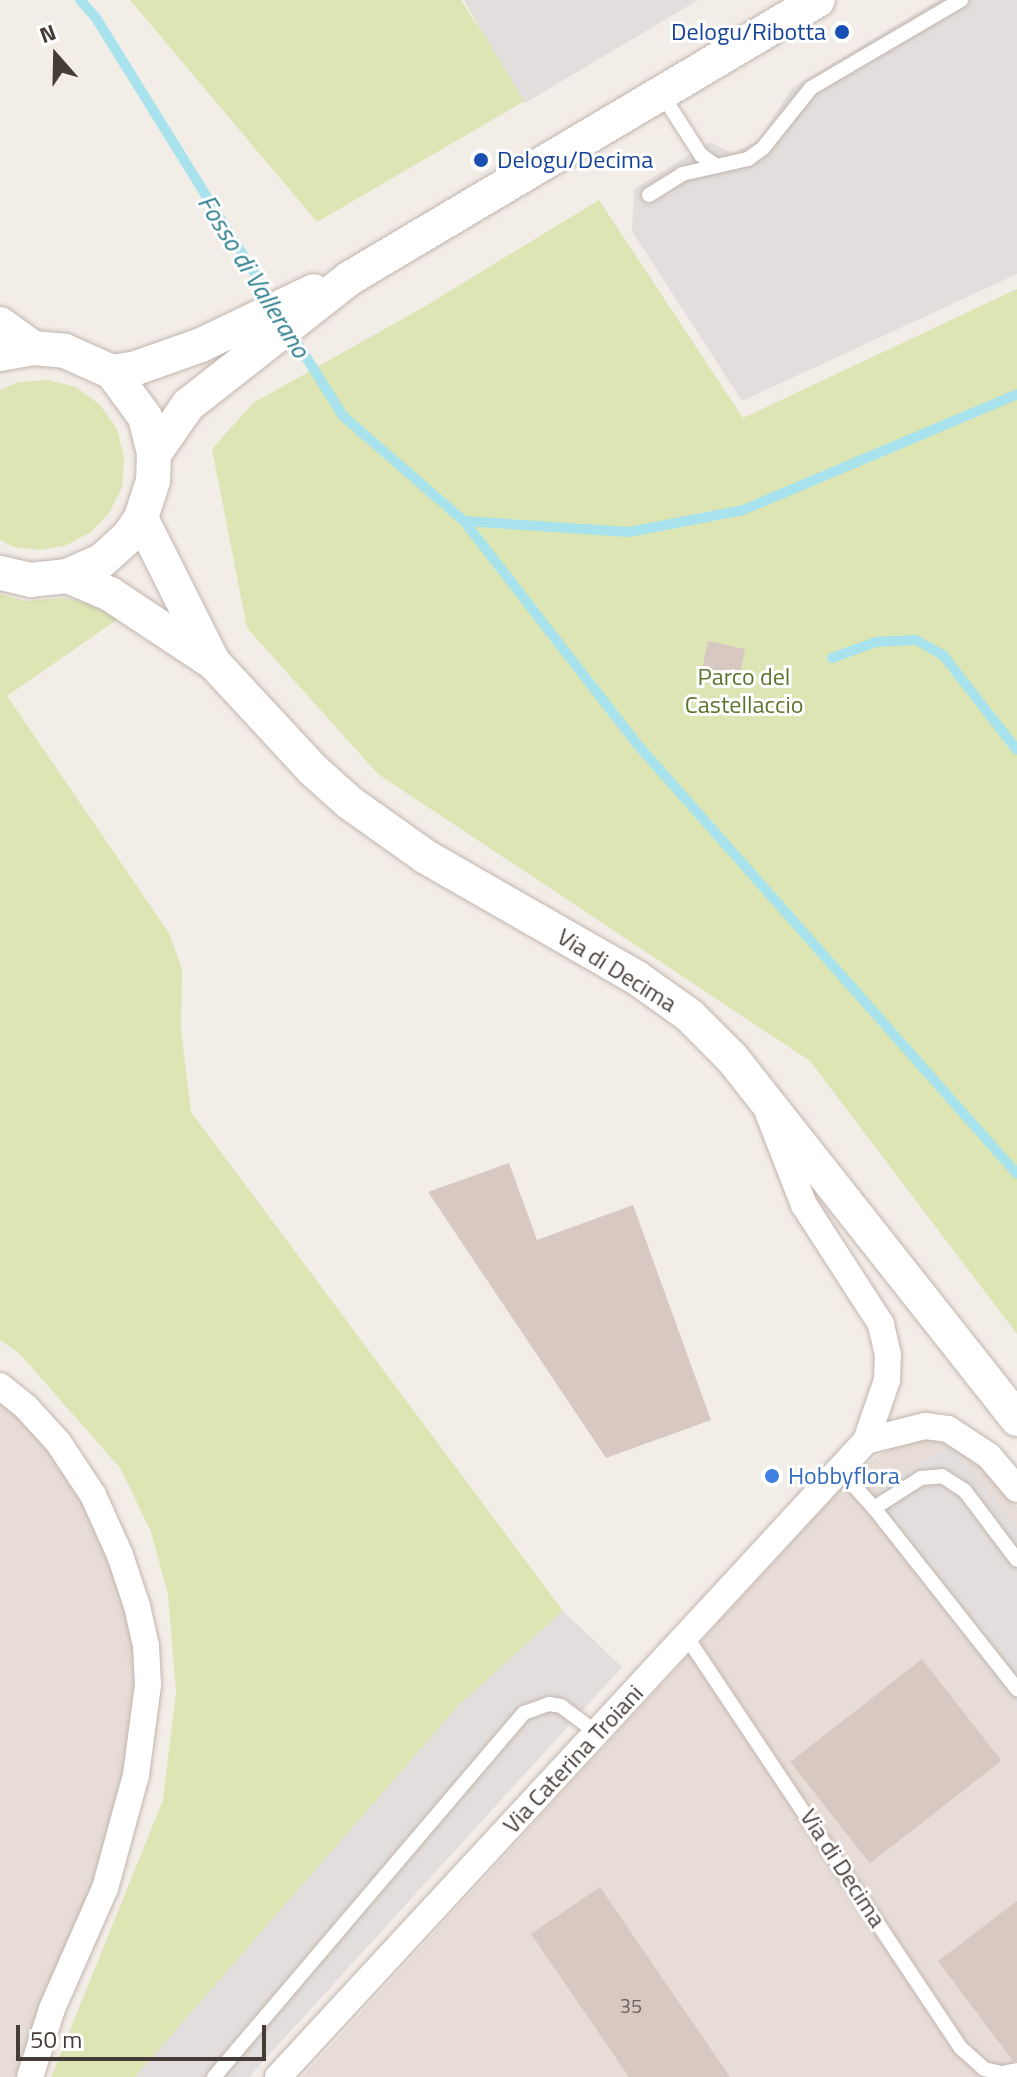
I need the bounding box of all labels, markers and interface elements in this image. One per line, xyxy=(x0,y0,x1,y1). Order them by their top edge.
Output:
text: N xyxy=(35,15,61,52)
north arrow xyxy=(16,16,96,96)
place label: Delogu/Ribotta xyxy=(671,18,826,46)
marker: Delogu/Ribotta xyxy=(833,23,851,41)
place label: Delogu/Decima xyxy=(497,146,653,174)
marker: Delogu/Decima xyxy=(472,151,490,169)
water label: Fosso di Vallerano xyxy=(191,189,317,363)
park label: Parco del Castellaccio xyxy=(685,663,803,719)
street label: Via di Decima xyxy=(552,922,682,1018)
place label: Hobbyflora xyxy=(788,1462,900,1490)
marker: Hobbyflora xyxy=(763,1467,781,1485)
street label: Via Caterina Troiani xyxy=(497,1679,649,1839)
street label: Via di Decima xyxy=(794,1803,892,1933)
house number: 35 xyxy=(620,1993,642,2017)
scale bar xyxy=(20,2009,270,2059)
text: 50 m xyxy=(30,2021,82,2057)

